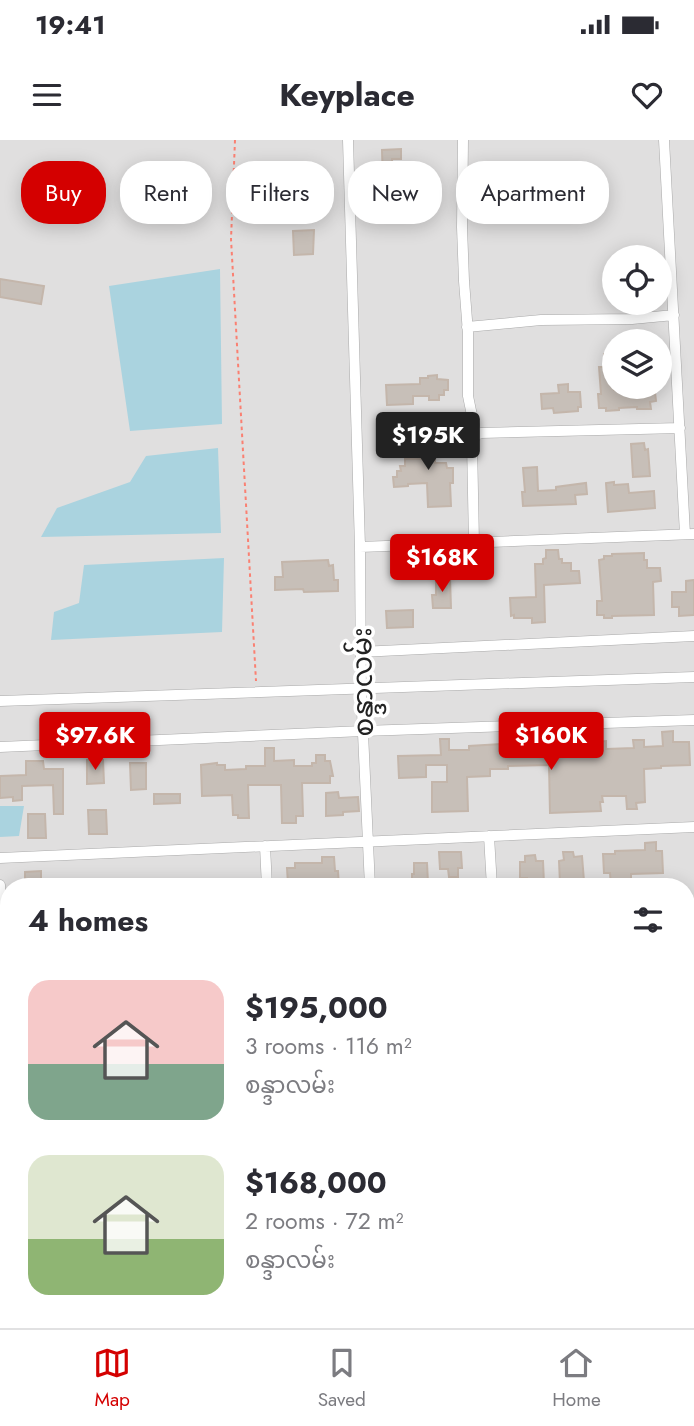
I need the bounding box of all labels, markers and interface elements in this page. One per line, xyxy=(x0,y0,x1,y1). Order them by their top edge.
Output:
text: 19:41 xyxy=(35,6,105,44)
text: Keyplace xyxy=(279,72,415,118)
icon: menu xyxy=(28,76,66,114)
icon: heart xyxy=(628,76,666,114)
chip: Buy xyxy=(21,161,106,224)
chip: Rent xyxy=(120,161,212,224)
chip: Filters xyxy=(226,161,334,224)
chip: New xyxy=(348,161,442,224)
chip: Apartment xyxy=(456,161,609,224)
map controls xyxy=(602,245,672,399)
button: locate xyxy=(602,245,672,315)
button: layers xyxy=(602,329,672,399)
pin: $195K xyxy=(379,412,477,472)
text: $195K xyxy=(392,418,464,452)
pin: $168K xyxy=(393,534,491,594)
text: $168K xyxy=(406,540,478,574)
street label: စန္ဒာလမ်း xyxy=(341,627,387,737)
pin: $97.6K xyxy=(38,712,152,772)
pin: $160K xyxy=(502,712,600,772)
text: $97.6K xyxy=(55,718,135,752)
text: $160K xyxy=(515,718,587,752)
text: 4 homes xyxy=(28,899,148,942)
icon: filters xyxy=(629,901,667,939)
text: $195,000 xyxy=(245,986,388,1029)
icon: home xyxy=(84,1008,168,1092)
text: 3 rooms · 116 m² xyxy=(245,1029,412,1063)
text: စန္ဒာလမ်း xyxy=(245,1068,335,1102)
text: $168,000 xyxy=(245,1161,387,1204)
icon: home xyxy=(84,1183,168,1267)
text: 2 rooms · 72 m² xyxy=(245,1204,404,1238)
text: စန္ဒာလမ်း xyxy=(245,1243,335,1277)
tab: Map xyxy=(93,1344,131,1413)
tab: Saved xyxy=(318,1344,366,1413)
tab: Home xyxy=(552,1344,601,1413)

